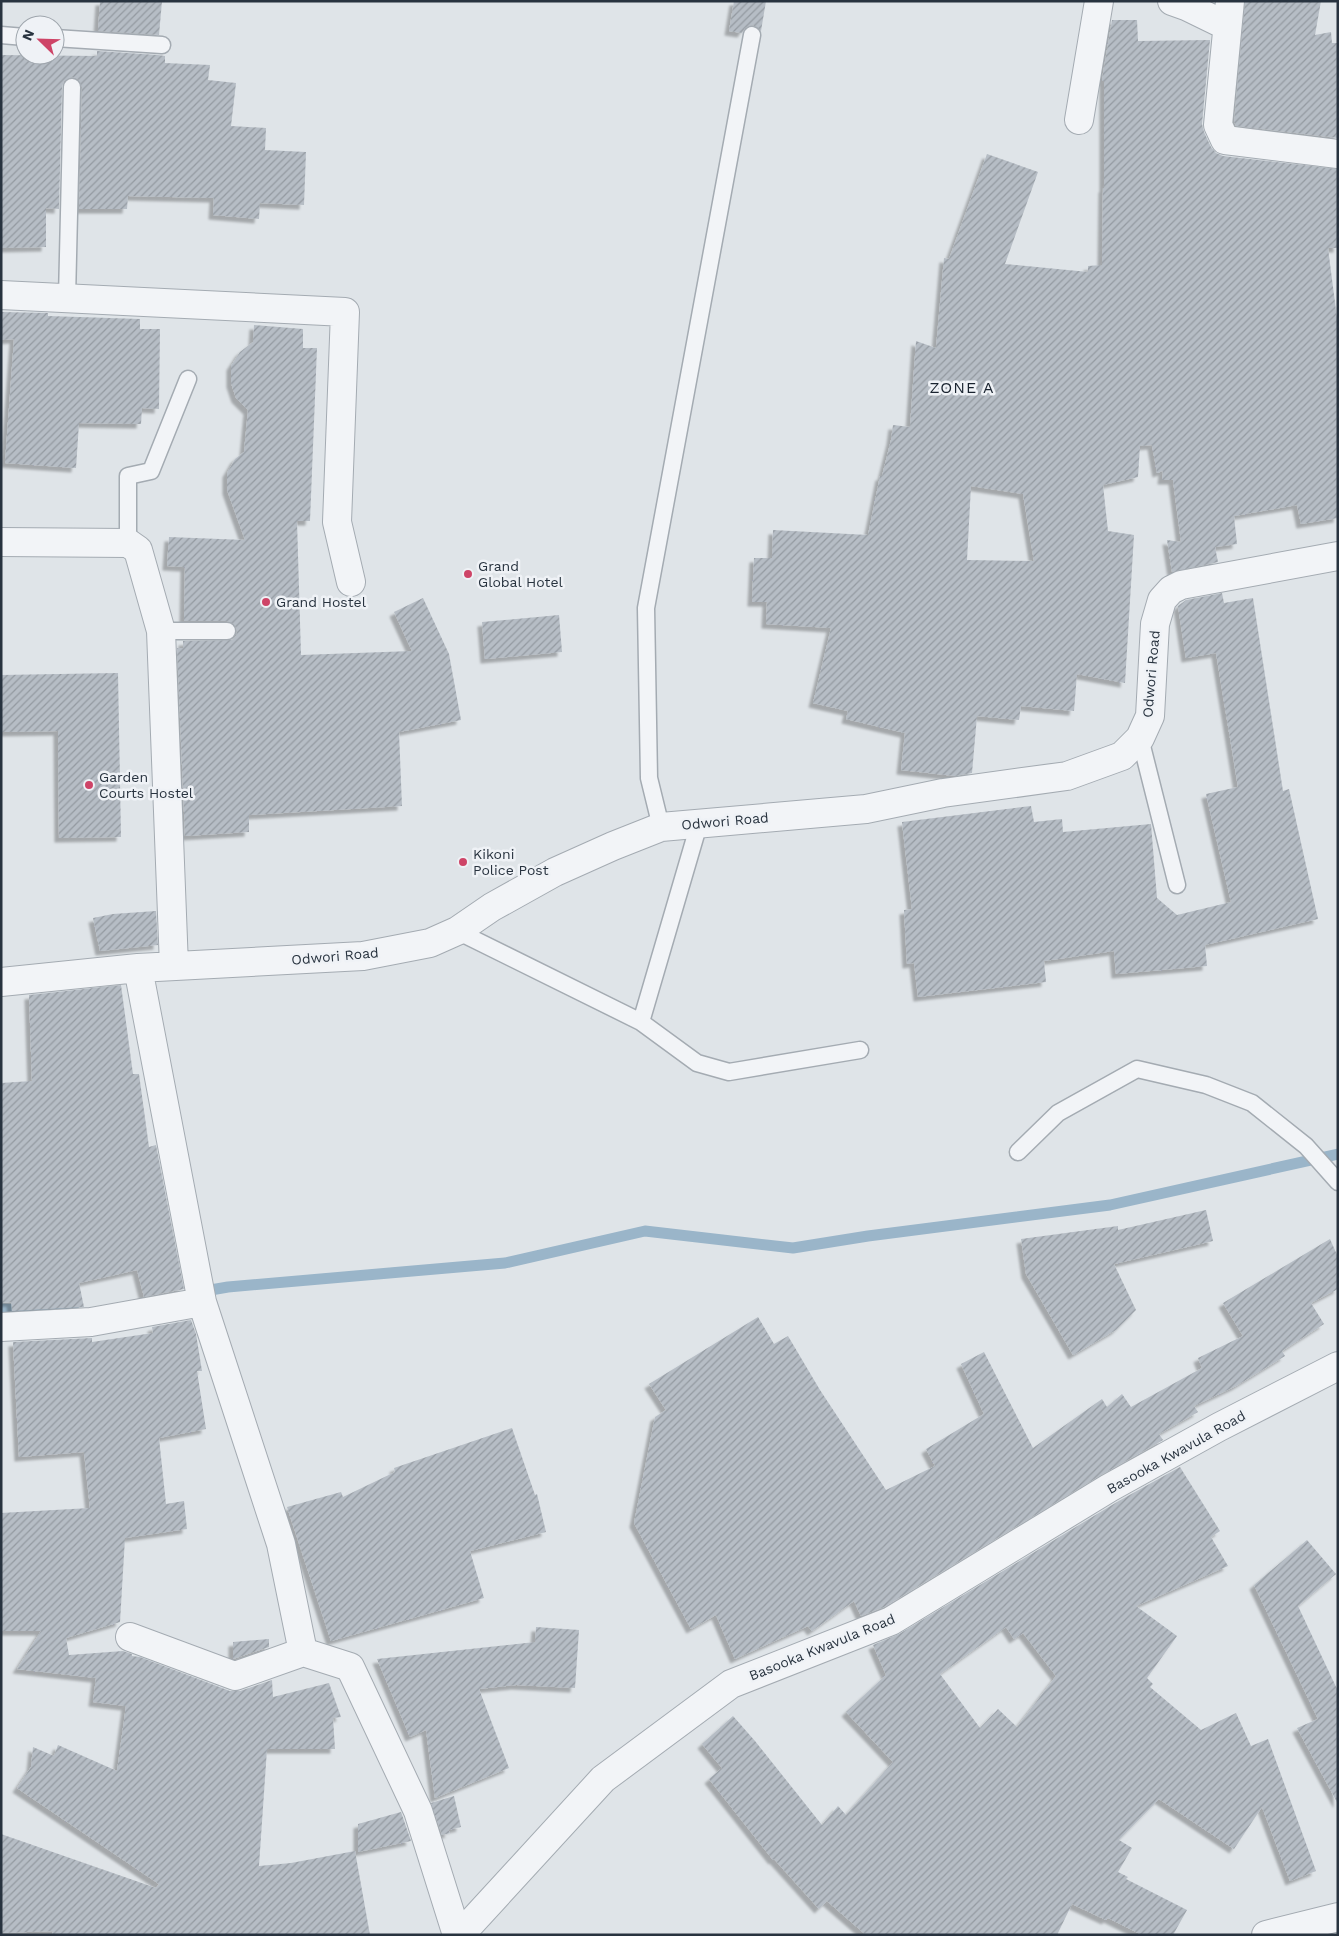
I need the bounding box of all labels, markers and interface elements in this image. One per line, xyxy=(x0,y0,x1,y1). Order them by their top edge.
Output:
north arrow xyxy=(15,15,65,65)
text: N xyxy=(19,27,37,43)
district label: ZONE A xyxy=(929,378,995,397)
place label: Grand Global Hotel xyxy=(478,558,563,590)
marker: Grand Global Hotel xyxy=(462,568,474,580)
place label: Grand Hostel xyxy=(276,594,367,610)
marker: Grand Hostel xyxy=(260,596,272,608)
street label: Odwori Road xyxy=(1139,630,1163,718)
place label: Garden Courts Hostel xyxy=(99,769,194,801)
marker: Garden Courts Hostel xyxy=(83,779,95,791)
street label: Odwori Road xyxy=(681,809,769,833)
place label: Kikoni Police Post xyxy=(473,846,549,878)
marker: Kikoni Police Post xyxy=(457,856,469,868)
street label: Odwori Road xyxy=(291,944,379,968)
street label: Basooka Kwavula Road xyxy=(1104,1407,1248,1497)
street label: Basooka Kwavula Road xyxy=(747,1610,897,1684)

